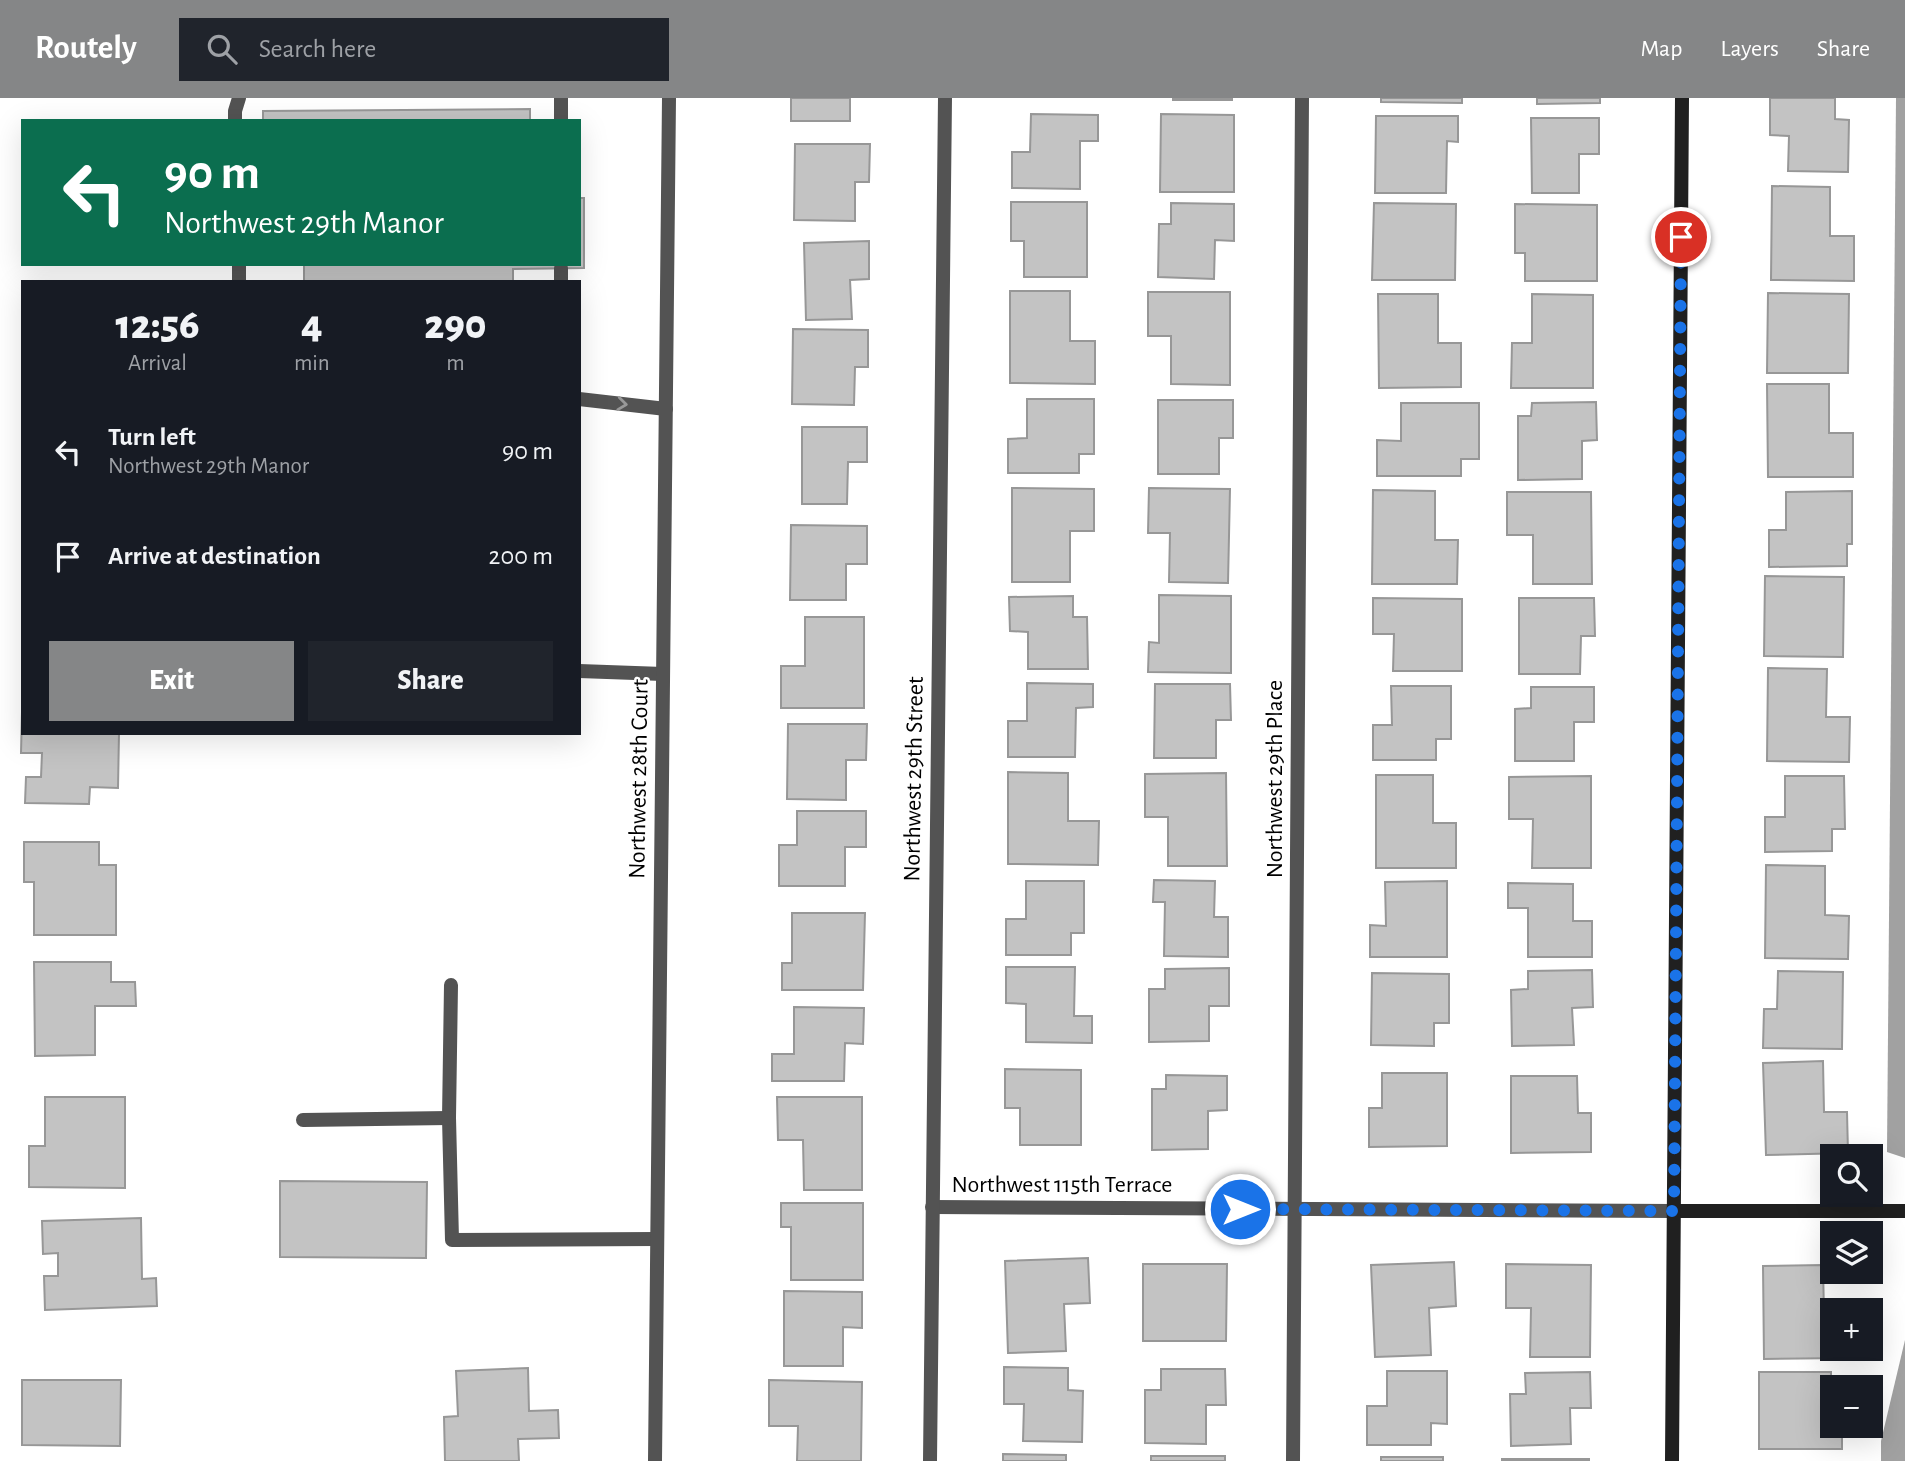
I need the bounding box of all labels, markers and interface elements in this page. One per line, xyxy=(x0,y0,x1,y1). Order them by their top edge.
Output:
search box xyxy=(179,18,669,81)
icon: search xyxy=(203,30,241,68)
text: Routely xyxy=(35,32,137,65)
text: Search here xyxy=(259,36,376,62)
text: Map xyxy=(1640,37,1682,61)
text: Layers xyxy=(1720,37,1779,61)
text: Share xyxy=(1817,37,1870,61)
icon: left xyxy=(49,147,140,238)
text: 90 m xyxy=(164,149,260,198)
text: Northwest 29th Manor xyxy=(164,207,444,239)
pin xyxy=(1651,207,1711,267)
icon: arrive xyxy=(1662,218,1700,256)
text: 12:56 xyxy=(115,304,200,346)
text: 4 xyxy=(301,304,323,346)
text: 290 xyxy=(424,304,487,346)
text: Arrival xyxy=(128,352,187,375)
text: min xyxy=(294,352,330,375)
text: m xyxy=(446,352,465,375)
one-way arrow xyxy=(617,397,628,412)
text: Turn left xyxy=(108,424,196,450)
icon: left xyxy=(49,433,87,471)
text: 90 m xyxy=(502,438,553,464)
text: Northwest 29th Manor xyxy=(108,455,309,478)
icon: arrive xyxy=(49,538,87,576)
text: Arrive at destination xyxy=(108,543,321,569)
text: 200 m xyxy=(489,543,553,569)
button: Exit xyxy=(49,641,294,721)
button: Share xyxy=(308,641,553,721)
street label: Northwest 29th Street xyxy=(900,676,928,882)
street label: Northwest 28th Court xyxy=(625,679,653,879)
street label: Northwest 29th Place xyxy=(1263,680,1287,878)
map controls xyxy=(1820,1144,1883,1438)
button: search xyxy=(1820,1144,1883,1207)
position arrow xyxy=(1203,1172,1277,1246)
street label: Northwest 115th Terrace xyxy=(952,1173,1172,1197)
button: layers xyxy=(1820,1221,1883,1284)
button: + xyxy=(1820,1298,1883,1361)
button: − xyxy=(1820,1375,1883,1438)

